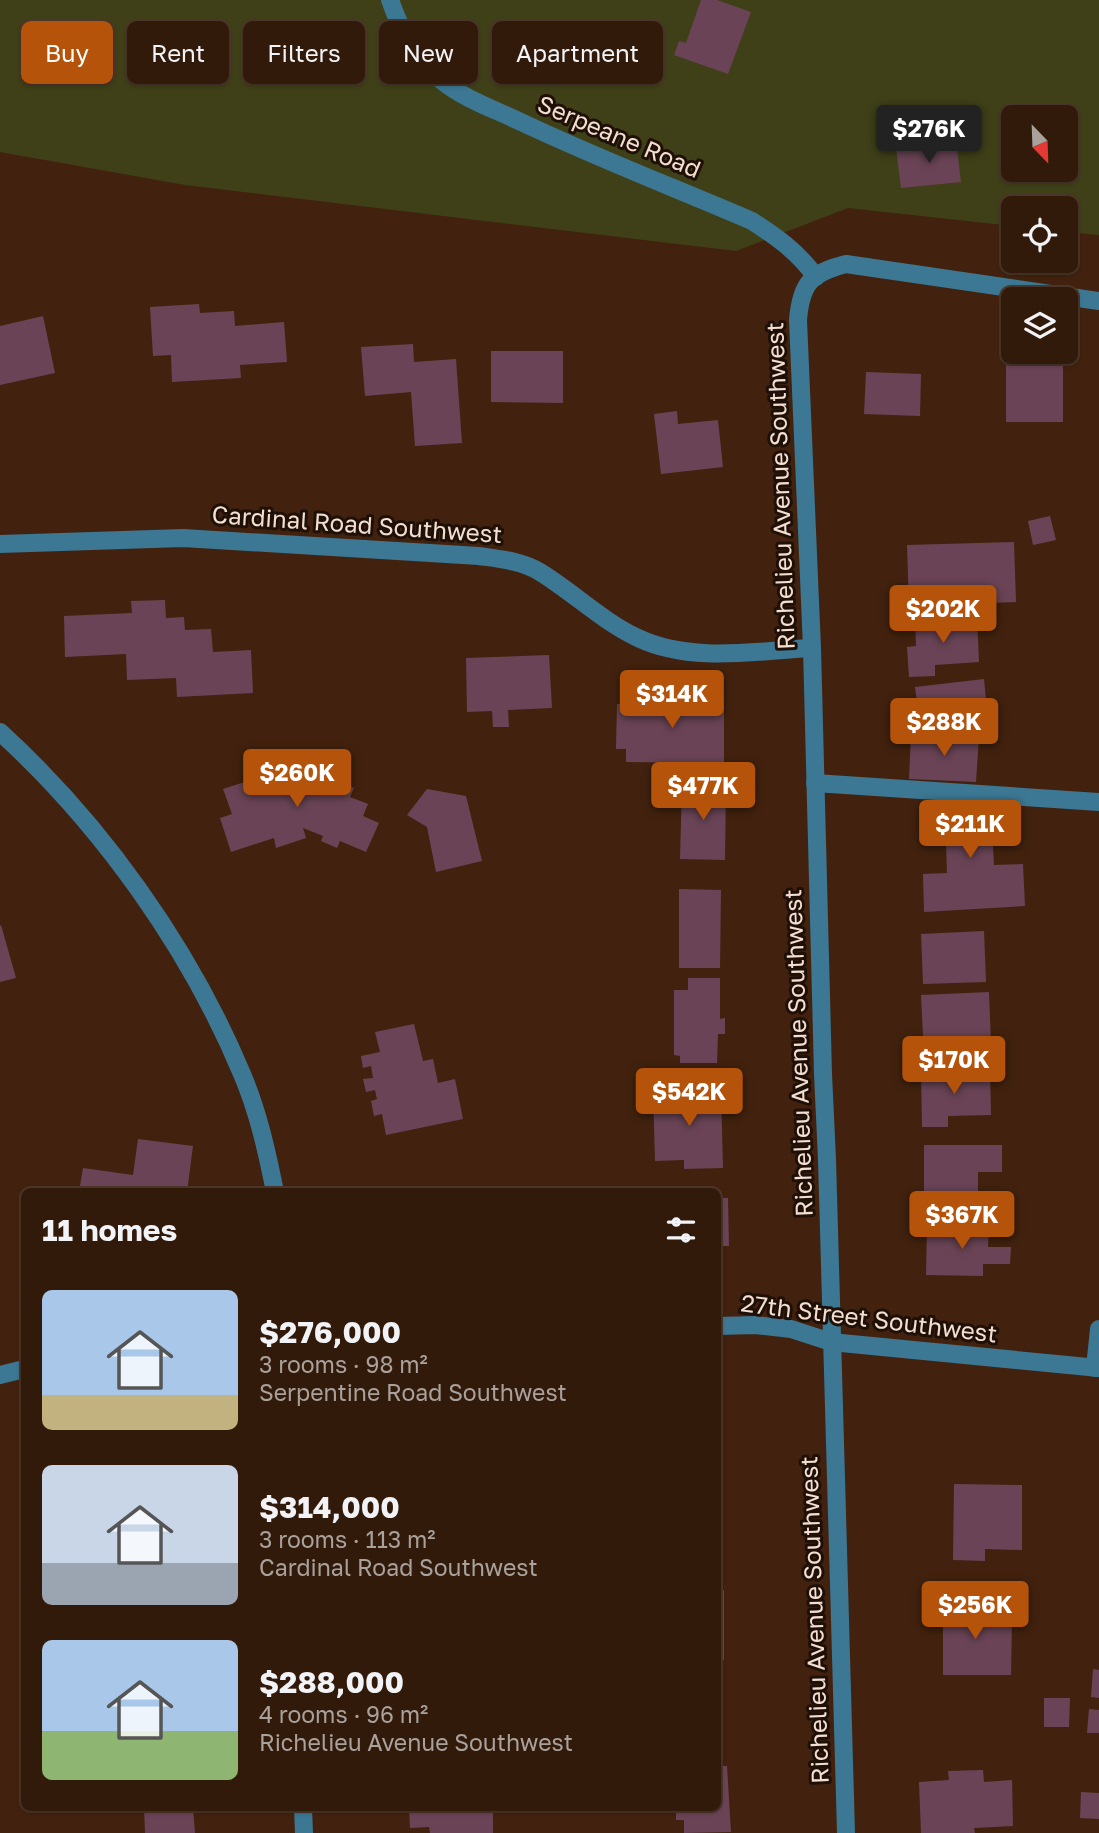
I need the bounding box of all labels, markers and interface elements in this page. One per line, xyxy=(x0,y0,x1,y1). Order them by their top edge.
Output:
chip: Buy xyxy=(21,21,113,84)
chip: Rent xyxy=(127,21,229,84)
chip: Filters xyxy=(243,21,365,84)
chip: New xyxy=(379,21,478,84)
chip: Apartment xyxy=(492,21,663,84)
street label: Serpeane Road xyxy=(534,88,706,183)
north arrow xyxy=(1001,105,1078,182)
map controls xyxy=(1001,105,1078,364)
pin: $276K xyxy=(880,106,978,165)
text: $276K xyxy=(892,114,966,142)
button: locate xyxy=(1001,196,1078,273)
button: layers xyxy=(1001,287,1078,364)
street label: Richelieu Avenue Southwest xyxy=(759,322,800,650)
street label: Cardinal Road Southwest xyxy=(211,499,503,548)
pin: $202K xyxy=(894,586,992,645)
text: $202K xyxy=(905,594,981,622)
pin: $314K xyxy=(623,670,721,730)
text: $314K xyxy=(636,679,708,707)
pin: $288K xyxy=(895,698,993,758)
text: $288K xyxy=(906,707,982,735)
pin: $260K xyxy=(248,750,346,809)
text: $260K xyxy=(259,758,335,786)
pin: $477K xyxy=(654,762,752,822)
text: $477K xyxy=(667,771,739,799)
pin: $211K xyxy=(921,800,1019,860)
text: $211K xyxy=(935,809,1005,837)
street label: Richelieu Avenue Southwest xyxy=(777,889,818,1217)
pin: $170K xyxy=(905,1036,1003,1096)
text: $170K xyxy=(918,1045,990,1073)
pin: $542K xyxy=(640,1068,738,1128)
text: $542K xyxy=(652,1077,726,1105)
pin: $367K xyxy=(913,1192,1011,1251)
text: $367K xyxy=(925,1200,999,1228)
icon: filters xyxy=(662,1211,700,1249)
text: 11 homes xyxy=(42,1212,177,1248)
street label: 27th Street Southwest xyxy=(739,1287,999,1348)
text: $276,000 xyxy=(259,1314,401,1350)
icon: home xyxy=(98,1318,182,1402)
text: 3 rooms · 98 m² xyxy=(259,1350,428,1378)
text: Serpentine Road Southwest xyxy=(259,1378,567,1406)
street label: Richelieu Avenue Southwest xyxy=(793,1456,834,1784)
text: $314,000 xyxy=(259,1489,400,1525)
icon: home xyxy=(98,1493,182,1577)
text: 3 rooms · 113 m² xyxy=(259,1525,436,1553)
text: Cardinal Road Southwest xyxy=(259,1553,538,1581)
pin: $256K xyxy=(926,1582,1024,1641)
text: $256K xyxy=(938,1590,1012,1618)
text: $288,000 xyxy=(259,1664,404,1700)
icon: home xyxy=(98,1668,182,1752)
text: 4 rooms · 96 m² xyxy=(259,1700,428,1728)
text: Richelieu Avenue Southwest xyxy=(259,1728,573,1756)

